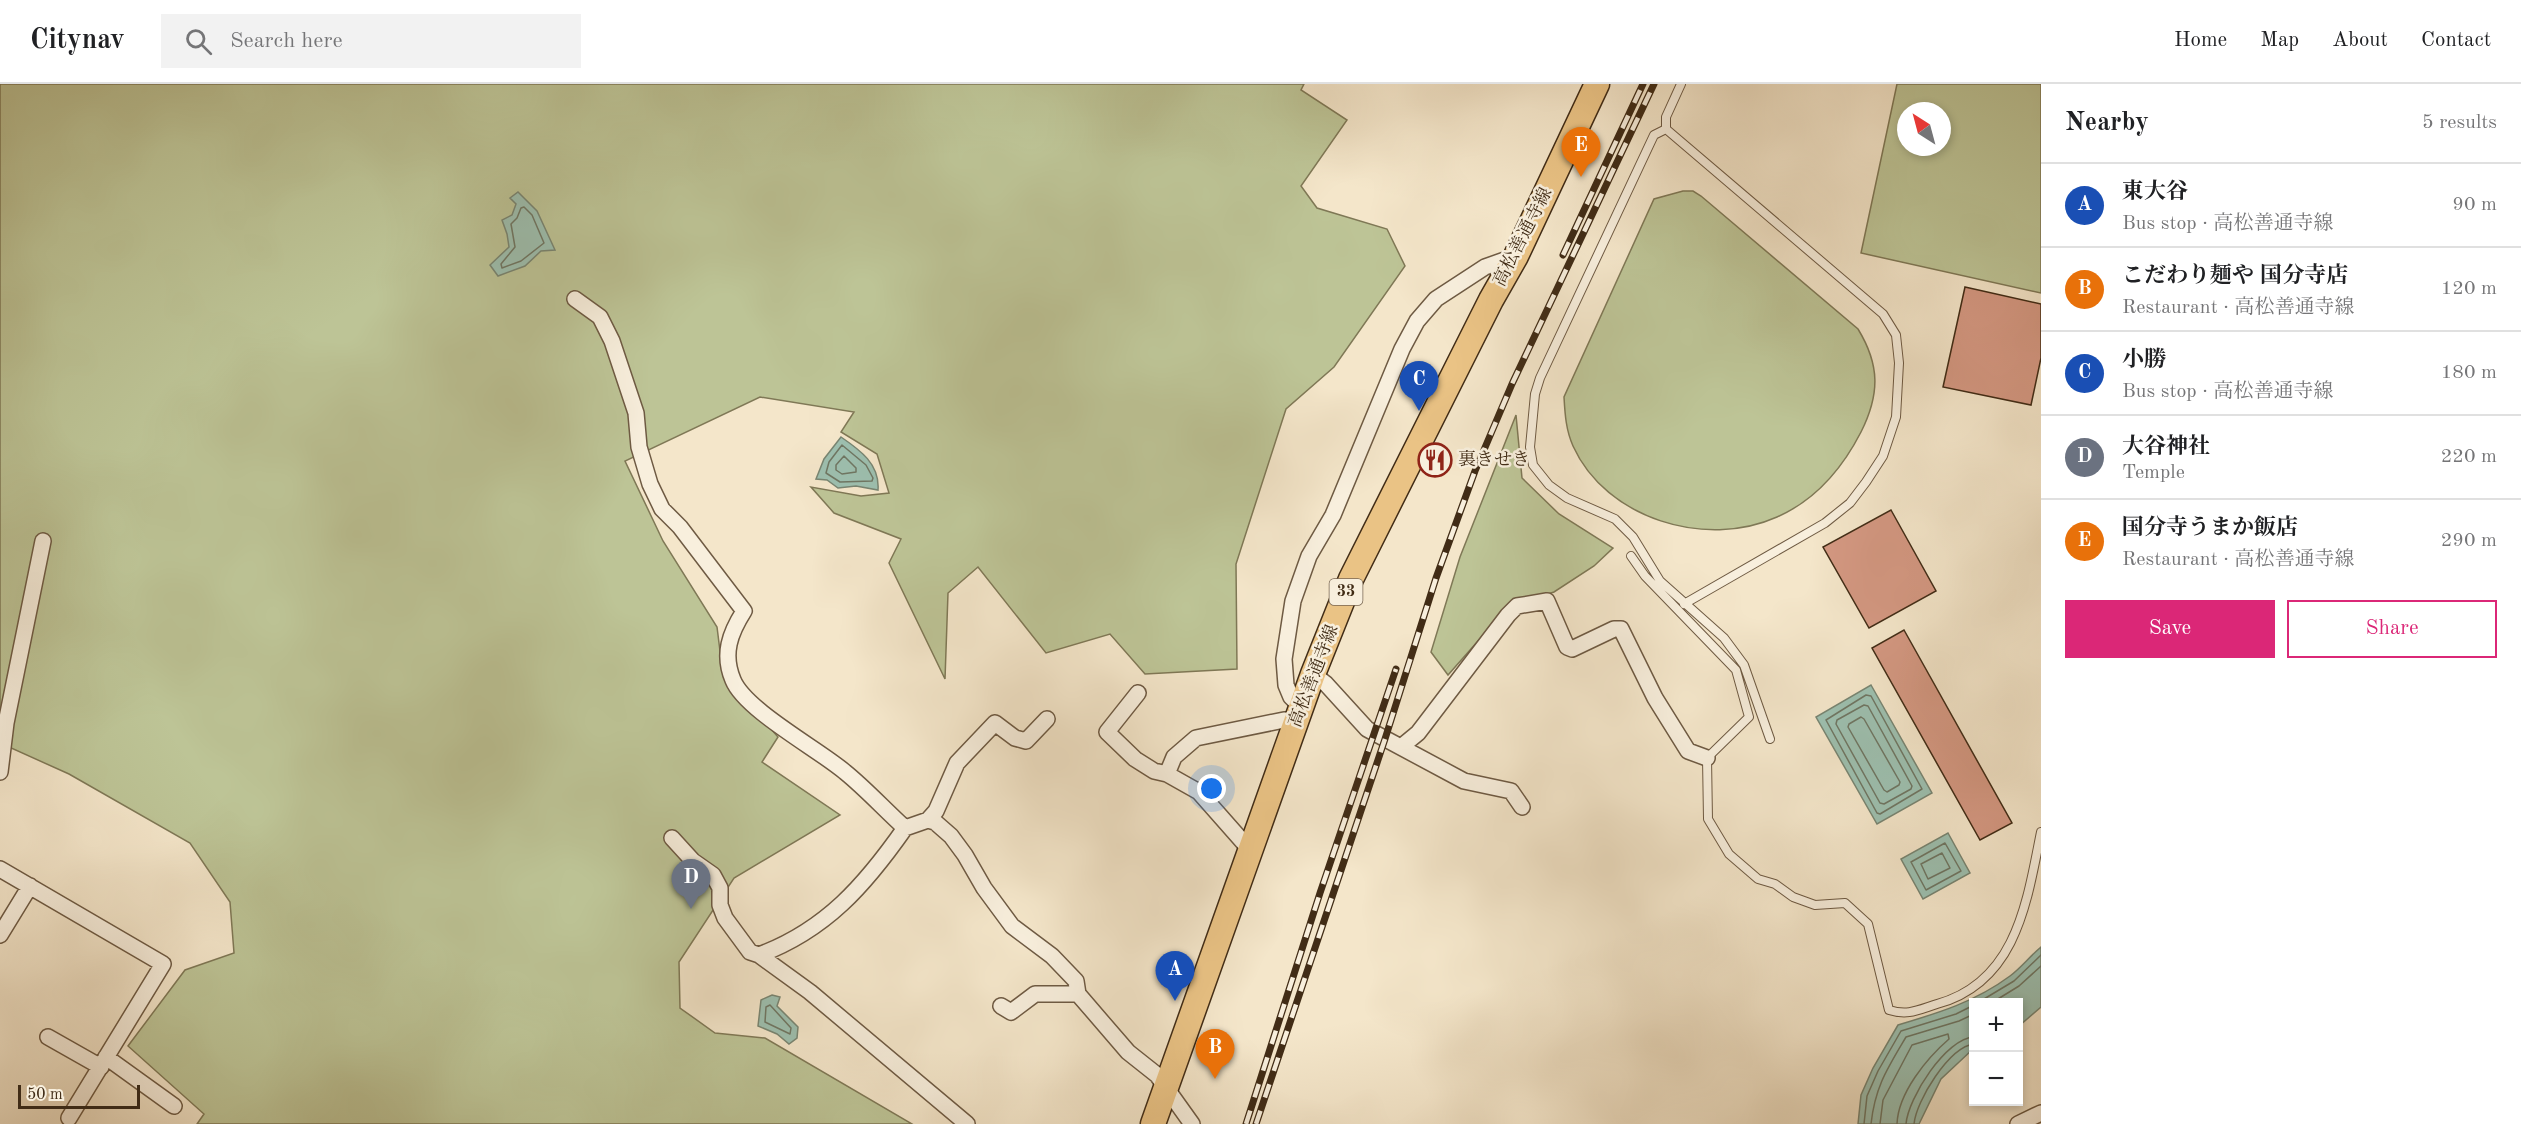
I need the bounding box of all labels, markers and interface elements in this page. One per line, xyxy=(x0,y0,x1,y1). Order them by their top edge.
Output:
search box xyxy=(161,14,581,68)
icon: search xyxy=(182,25,215,58)
text: Citynav xyxy=(30,27,125,55)
text: Search here xyxy=(230,30,343,52)
text: Home xyxy=(2174,30,2227,51)
text: Map xyxy=(2260,30,2299,51)
text: About xyxy=(2332,30,2388,51)
text: Contact xyxy=(2421,30,2491,51)
north arrow xyxy=(1897,102,1951,156)
text: Nearby xyxy=(2065,110,2149,136)
text: 5 results xyxy=(2422,113,2497,133)
pin: E xyxy=(1562,128,1600,177)
text: 東大谷 xyxy=(2122,181,2188,203)
street label: 高松善通寺線 xyxy=(1489,184,1556,289)
text: A xyxy=(2077,195,2092,215)
text: 90 m xyxy=(2452,195,2497,215)
text: Bus stop · 高松善通寺線 xyxy=(2122,214,2334,234)
text: こだわり麺や 国分寺店 xyxy=(2122,265,2348,287)
text: B xyxy=(2077,279,2092,299)
text: 120 m xyxy=(2441,279,2497,299)
text: Restaurant · 高松善通寺線 xyxy=(2122,298,2354,318)
text: 小勝 xyxy=(2122,349,2166,371)
pin: C xyxy=(1400,362,1438,411)
text: C xyxy=(2078,363,2091,383)
text: 180 m xyxy=(2441,363,2497,383)
text: Bus stop · 高松善通寺線 xyxy=(2122,382,2334,402)
text: 大谷神社 xyxy=(2122,436,2210,458)
restaurant icon: 裏きせき xyxy=(1417,442,1453,478)
text: D xyxy=(2077,447,2092,467)
text: 220 m xyxy=(2441,447,2497,467)
place label: 裏きせき xyxy=(1458,449,1530,469)
text: Temple xyxy=(2122,463,2185,483)
text: 国分寺うまか飯店 xyxy=(2122,517,2298,539)
text: E xyxy=(2078,531,2091,551)
text: 290 m xyxy=(2441,531,2497,551)
text: Restaurant · 高松善通寺線 xyxy=(2122,550,2354,570)
road number: 33 xyxy=(1330,579,1362,605)
button: Save xyxy=(2065,600,2275,658)
button: Share xyxy=(2287,600,2497,658)
street label: 高松善通寺線 xyxy=(1284,622,1342,730)
your location xyxy=(1197,774,1226,803)
pin: D xyxy=(672,860,710,909)
pin: A xyxy=(1156,952,1194,1001)
map controls xyxy=(1969,998,2023,1106)
button: + xyxy=(1969,998,2023,1052)
pin: B xyxy=(1196,1030,1234,1079)
button: − xyxy=(1969,1052,2023,1106)
scale bar xyxy=(18,1082,140,1110)
text: 50 m xyxy=(27,1087,63,1103)

